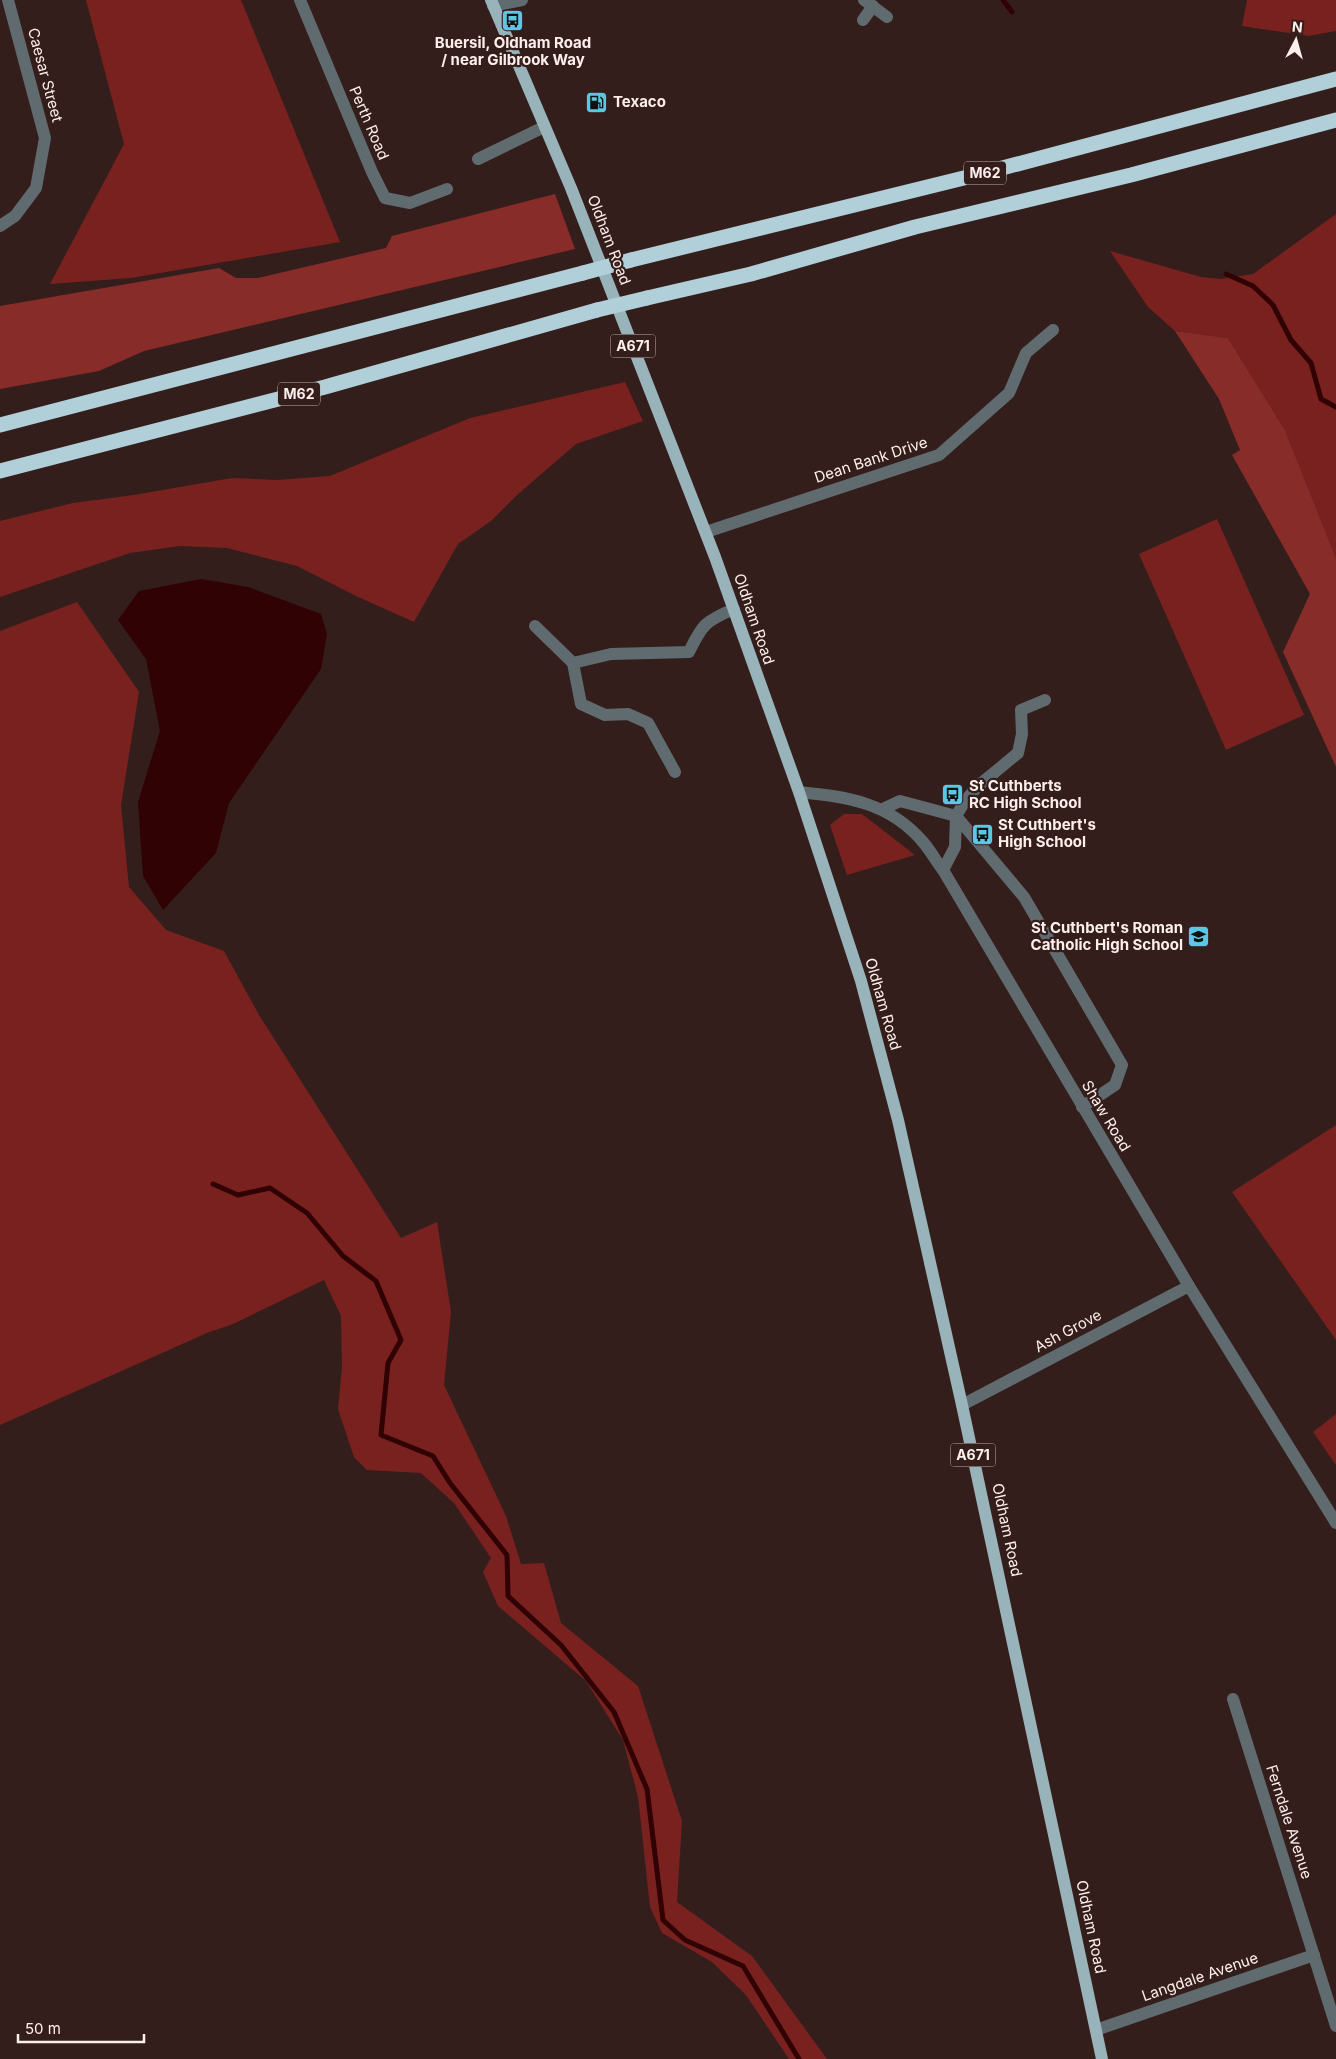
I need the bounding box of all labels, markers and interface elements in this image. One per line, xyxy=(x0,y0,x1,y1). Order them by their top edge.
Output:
bus stop icon: Buersil, Oldham Road / near Gilbrook Way xyxy=(501,8,525,32)
north arrow xyxy=(1271,15,1321,65)
text: N xyxy=(1291,18,1304,36)
street label: Caesar Street xyxy=(24,26,67,124)
place label: Buersil, Oldham Road / near Gilbrook Way xyxy=(435,33,591,69)
street label: Perth Road xyxy=(345,83,394,163)
fuel station icon: Texaco xyxy=(585,90,609,114)
place label: Texaco xyxy=(613,92,666,111)
road number: M62 xyxy=(964,162,1006,184)
street label: Oldham Road xyxy=(584,192,635,288)
road number: A671 xyxy=(610,334,656,358)
road number: M62 xyxy=(278,382,320,406)
street label: Dean Bank Drive xyxy=(812,432,930,487)
street label: Oldham Road xyxy=(730,571,779,667)
place label: St Cuthberts RC High School xyxy=(969,776,1082,812)
bus stop icon: St Cuthberts RC High School xyxy=(941,783,965,807)
place label: St Cuthbert's High School xyxy=(998,815,1096,851)
bus stop icon: St Cuthbert's High School xyxy=(970,822,994,846)
place label: St Cuthbert's Roman Catholic High School xyxy=(1031,918,1183,954)
school or university icon: St Cuthbert's Roman Catholic High School xyxy=(1187,925,1211,949)
street label: Oldham Road xyxy=(861,956,906,1052)
street label: Shaw Road xyxy=(1078,1077,1135,1155)
street label: Ash Grove xyxy=(1031,1305,1105,1356)
road number: A671 xyxy=(950,1444,996,1466)
street label: Oldham Road xyxy=(988,1481,1027,1578)
street label: Ferndale Avenue xyxy=(1262,1762,1317,1881)
street label: Oldham Road xyxy=(1072,1878,1111,1975)
street label: Langdale Avenue xyxy=(1139,1948,1261,2005)
scale bar xyxy=(18,2012,144,2044)
text: 50 m xyxy=(25,2019,61,2038)

